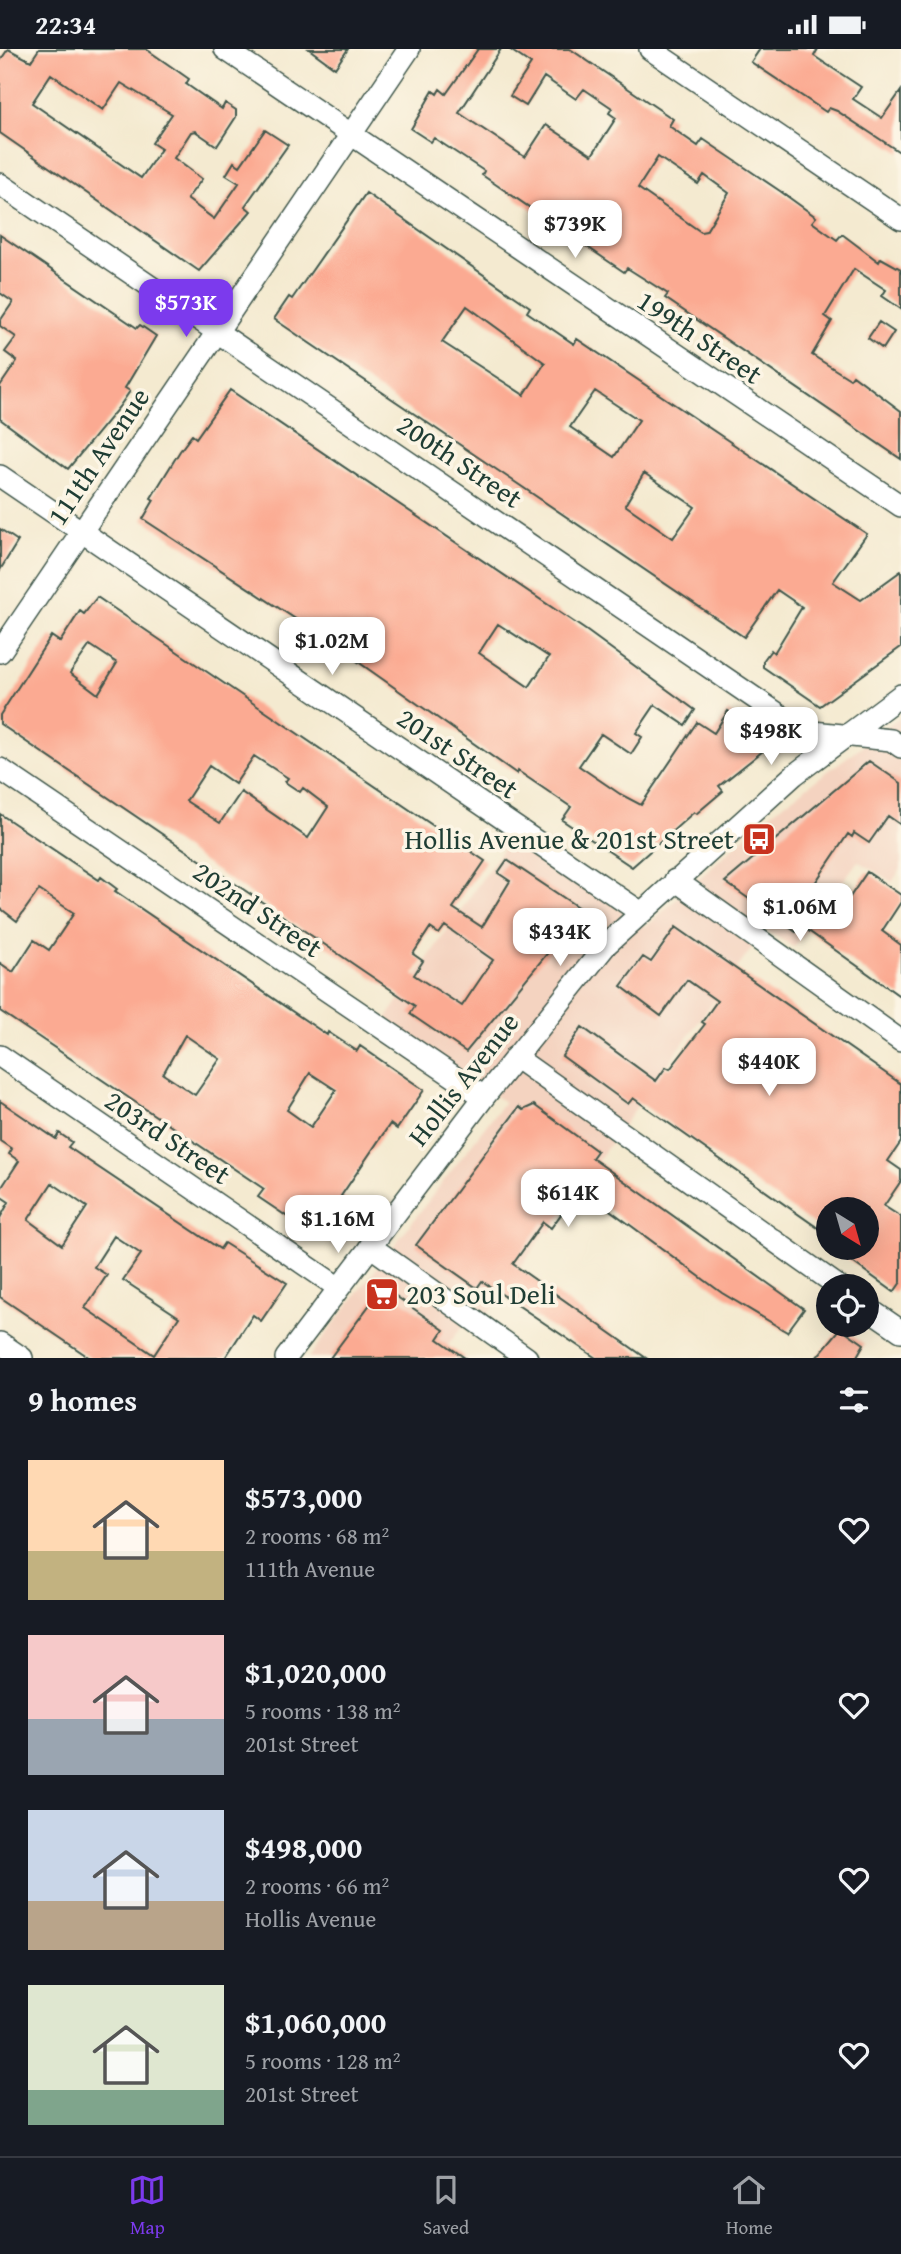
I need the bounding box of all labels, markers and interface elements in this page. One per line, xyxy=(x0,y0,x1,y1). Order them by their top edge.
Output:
text: 22:34 xyxy=(35,5,96,44)
pin: $739K xyxy=(526,201,624,260)
text: $739K xyxy=(544,206,606,239)
pin: $573K xyxy=(137,279,235,339)
street label: 199th Street xyxy=(630,280,771,394)
text: $573K xyxy=(155,285,217,318)
street label: 111th Avenue xyxy=(36,379,159,533)
street label: 200th Street xyxy=(390,404,531,518)
pin: $1.02M xyxy=(275,617,389,677)
text: $1.02M xyxy=(295,623,369,656)
street label: 201st Street xyxy=(389,697,527,808)
pin: $498K xyxy=(722,707,820,767)
text: $498K xyxy=(740,713,802,746)
place label: Hollis Avenue & 201st Street xyxy=(405,818,734,859)
bus stop icon: Hollis Avenue & 201st Street xyxy=(740,820,778,858)
street label: 202nd Street xyxy=(185,850,331,967)
pin: $1.06M xyxy=(743,883,857,943)
text: $1.06M xyxy=(763,889,837,922)
pin: $434K xyxy=(511,909,609,968)
text: $434K xyxy=(529,914,591,947)
street label: Hollis Avenue xyxy=(397,1003,528,1154)
pin: $440K xyxy=(720,1039,818,1098)
text: $440K xyxy=(738,1044,800,1077)
street label: 203rd Street xyxy=(97,1079,239,1194)
pin: $614K xyxy=(519,1169,617,1229)
text: $614K xyxy=(537,1175,599,1208)
pin: $1.16M xyxy=(281,1195,395,1255)
north arrow xyxy=(816,1197,878,1260)
map controls xyxy=(816,1197,879,1337)
text: $1.16M xyxy=(301,1201,375,1234)
place label: 203 Soul Deli xyxy=(406,1273,556,1314)
button: locate xyxy=(816,1274,879,1337)
supermarket icon: 203 Soul Deli xyxy=(363,1275,401,1313)
text: 9 homes xyxy=(28,1378,137,1422)
icon: filters xyxy=(835,1381,873,1419)
text: $573,000 xyxy=(245,1475,362,1519)
icon: home xyxy=(84,1488,168,1572)
icon: heart xyxy=(835,1511,873,1549)
text: 2 rooms · 68 m² xyxy=(245,1519,389,1552)
text: 111th Avenue xyxy=(245,1552,375,1585)
text: $1,020,000 xyxy=(245,1650,386,1694)
icon: home xyxy=(84,1663,168,1747)
icon: heart xyxy=(835,1686,873,1724)
text: 5 rooms · 138 m² xyxy=(245,1694,400,1727)
text: 201st Street xyxy=(245,1727,359,1760)
text: $498,000 xyxy=(245,1825,362,1869)
icon: home xyxy=(84,1838,168,1922)
icon: heart xyxy=(835,1861,873,1899)
text: 2 rooms · 66 m² xyxy=(245,1869,389,1902)
text: Hollis Avenue xyxy=(245,1902,376,1935)
text: $1,060,000 xyxy=(245,2000,386,2044)
icon: home xyxy=(84,2013,168,2097)
icon: heart xyxy=(835,2036,873,2074)
text: 5 rooms · 128 m² xyxy=(245,2044,400,2077)
text: 201st Street xyxy=(245,2077,359,2110)
tab: Map xyxy=(128,2171,166,2241)
tab: Saved xyxy=(423,2171,469,2241)
tab: Home xyxy=(726,2171,773,2241)

